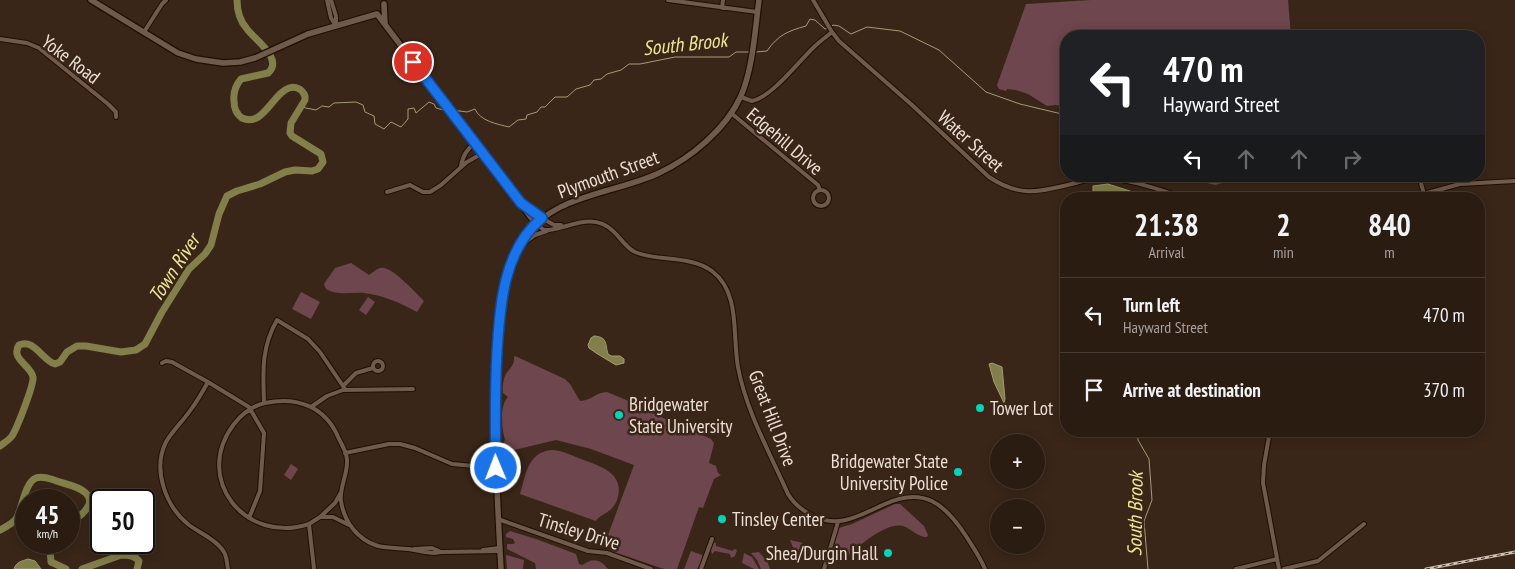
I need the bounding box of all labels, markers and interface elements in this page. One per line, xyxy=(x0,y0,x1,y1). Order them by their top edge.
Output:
water label: South Brook xyxy=(642,26,731,61)
street label: Yoke Road xyxy=(37,29,105,89)
pin xyxy=(392,41,434,83)
text: 470 m xyxy=(1163,46,1244,92)
icon: arrive xyxy=(399,48,427,76)
icon: left xyxy=(1080,50,1145,115)
text: Hayward Street xyxy=(1163,90,1280,118)
street label: Edgehill Drive xyxy=(742,102,828,180)
street label: Water Street xyxy=(933,105,1010,178)
street label: Plymouth Street xyxy=(554,144,663,203)
icon: left xyxy=(1179,145,1207,173)
icon: ahead xyxy=(1232,145,1260,173)
icon: ahead xyxy=(1285,145,1313,173)
icon: right xyxy=(1338,145,1366,173)
text: 21:38 xyxy=(1134,205,1199,244)
text: 2 xyxy=(1276,205,1291,244)
text: 840 xyxy=(1368,205,1411,244)
water label: Town River xyxy=(143,227,207,307)
text: Arrival xyxy=(1148,242,1185,262)
text: min xyxy=(1273,242,1294,262)
text: m xyxy=(1384,242,1395,262)
text: Turn left xyxy=(1123,293,1180,317)
icon: left xyxy=(1080,301,1108,329)
text: 470 m xyxy=(1423,303,1465,327)
text: Hayward Street xyxy=(1123,317,1208,337)
street label: Great Hill Drive xyxy=(744,367,802,470)
icon: arrive xyxy=(1080,376,1108,404)
text: Arrive at destination xyxy=(1123,378,1261,402)
text: 370 m xyxy=(1423,378,1465,402)
place label: Bridgewater State University xyxy=(629,392,733,438)
place label: Tower Lot xyxy=(990,396,1054,420)
marker: Tower Lot xyxy=(974,402,986,414)
marker: Bridgewater State University xyxy=(613,409,625,421)
map controls xyxy=(990,434,1045,554)
button: + xyxy=(990,434,1045,489)
position arrow xyxy=(469,441,521,493)
place label: Bridgewater State University Police xyxy=(831,449,948,495)
marker: Bridgewater State University Police xyxy=(952,466,964,478)
water label: South Brook xyxy=(1121,469,1149,556)
speed limit sign: 50 xyxy=(90,489,155,554)
text: 45 xyxy=(36,499,59,531)
button: − xyxy=(990,499,1045,554)
street label: Tinsley Drive xyxy=(535,507,623,555)
place label: Tinsley Center xyxy=(732,507,825,531)
marker: Tinsley Center xyxy=(716,513,728,525)
text: km/h xyxy=(37,526,58,541)
place label: Shea/Durgin Hall xyxy=(766,541,879,565)
marker: Shea/Durgin Hall xyxy=(882,547,894,559)

